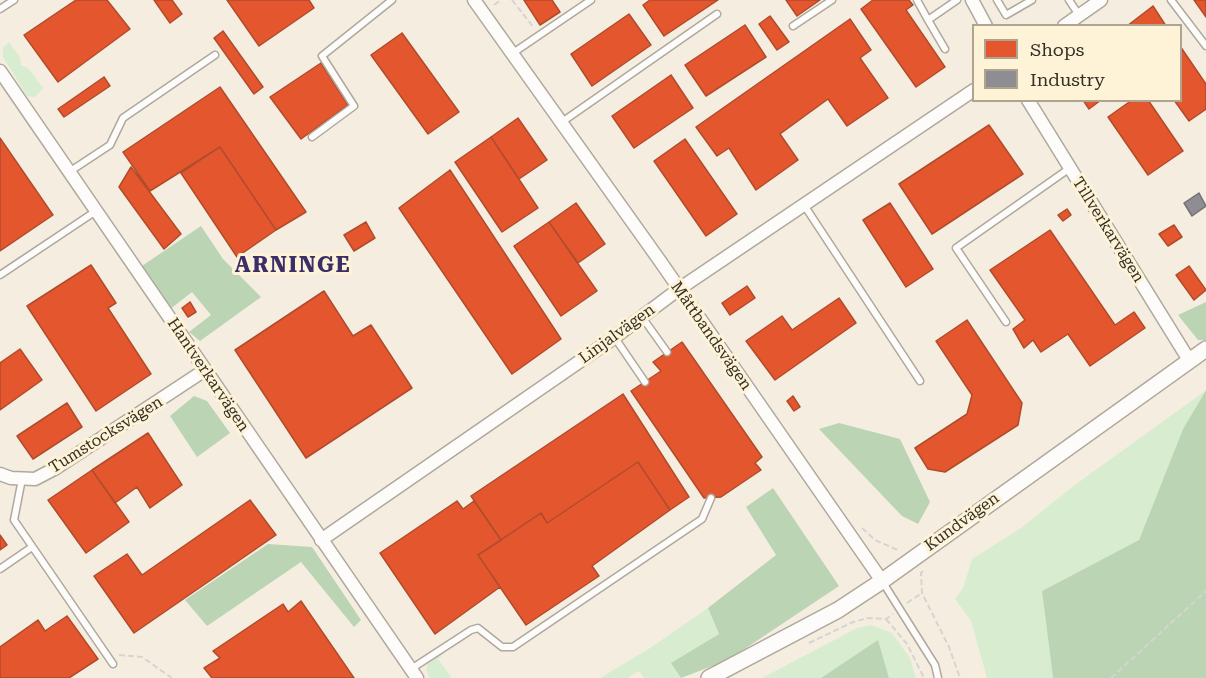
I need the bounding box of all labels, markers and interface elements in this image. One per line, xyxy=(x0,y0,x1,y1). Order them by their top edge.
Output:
legend xyxy=(972,24,1182,102)
text: Shops xyxy=(1030,39,1084,60)
text: Industry xyxy=(1030,69,1105,90)
street label: Tillverkarvägen xyxy=(1068,174,1148,286)
district label: ARNINGE xyxy=(235,253,351,279)
street label: Måttbandsvägen xyxy=(666,278,756,394)
street label: Linjalvägen xyxy=(575,300,659,368)
street label: Hantverkarvägen xyxy=(163,314,253,436)
street label: Tumstocksvägen xyxy=(46,392,166,478)
street label: Kundvägen xyxy=(921,489,1003,555)

